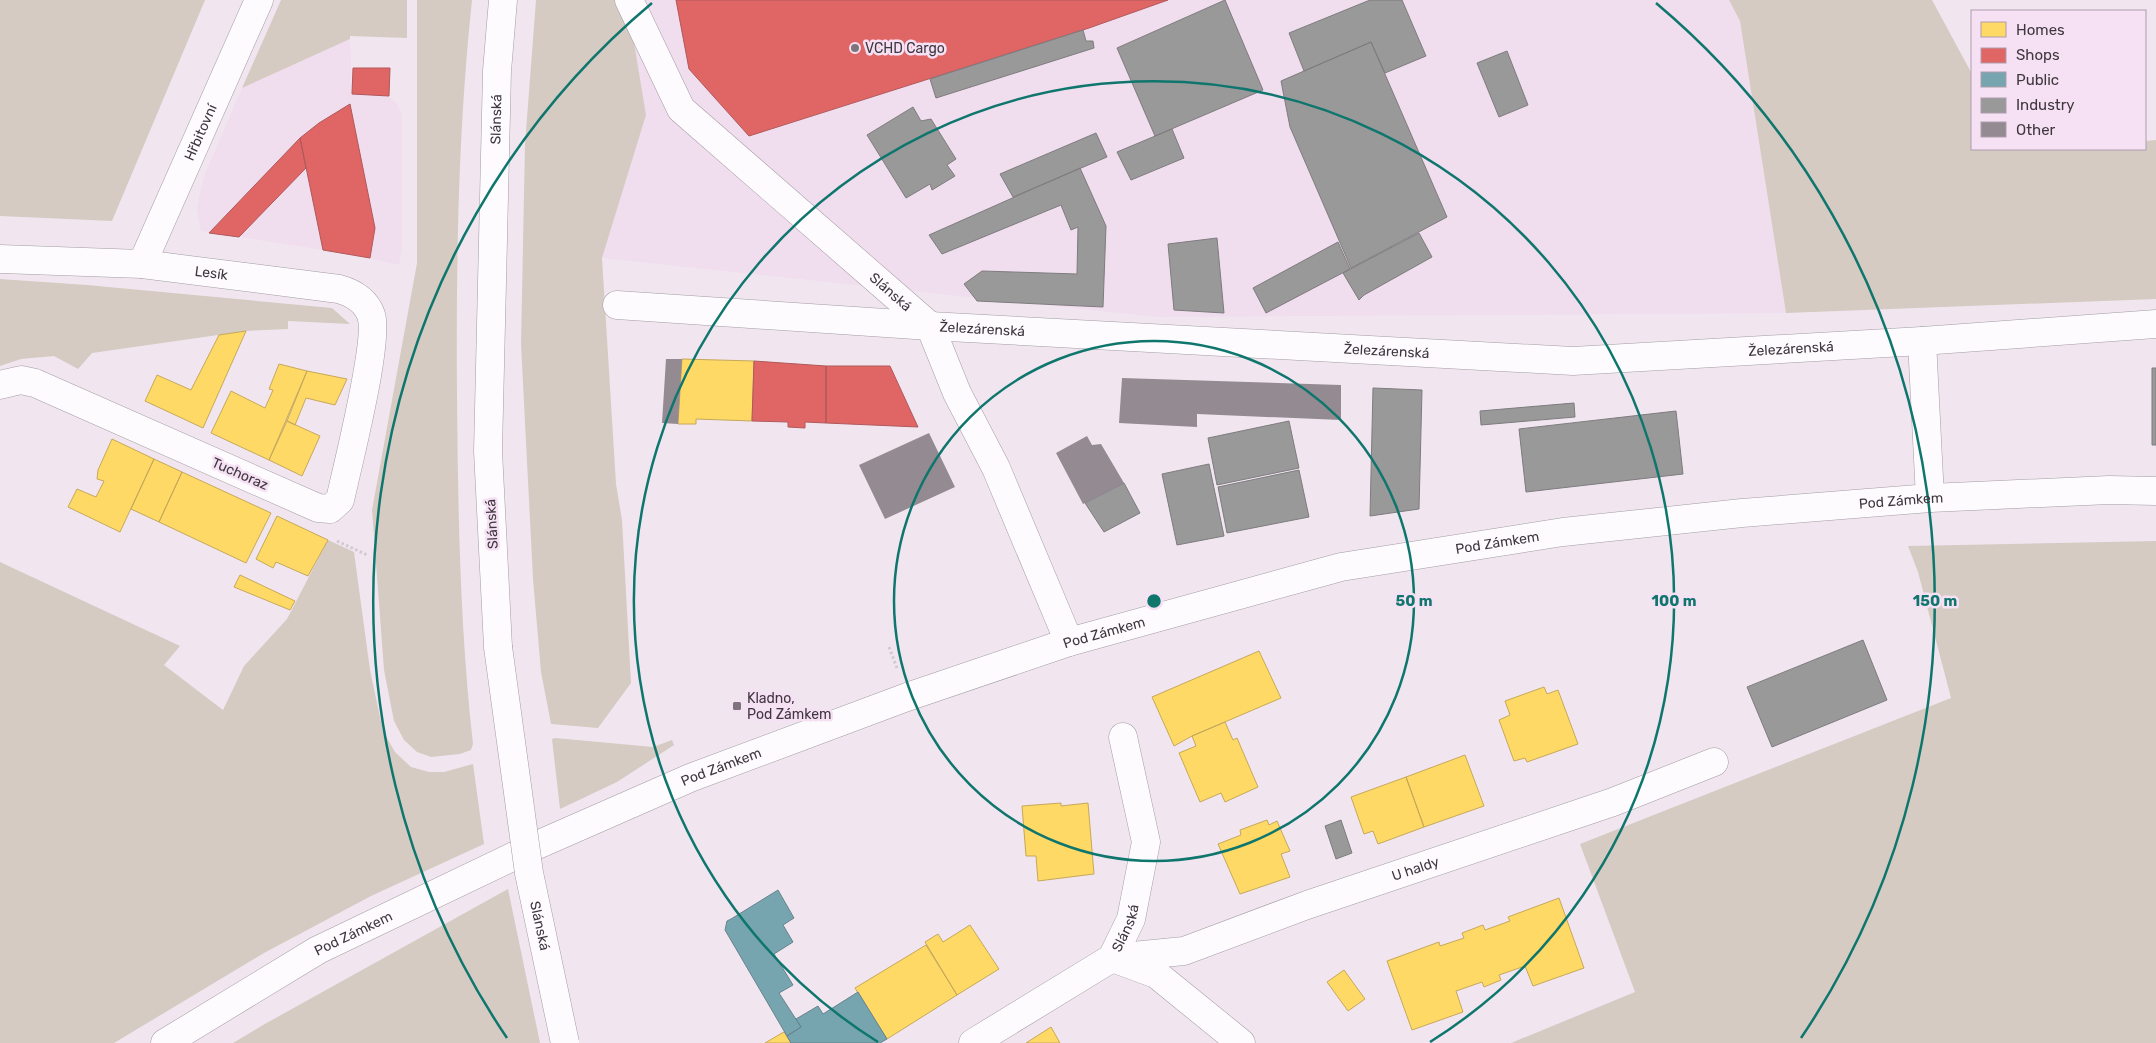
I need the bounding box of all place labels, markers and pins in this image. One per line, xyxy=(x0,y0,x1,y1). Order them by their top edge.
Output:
place label: VCHD Cargo xyxy=(865,40,945,57)
marker: VCHD Cargo xyxy=(849,42,861,54)
centre of rings xyxy=(1145,592,1163,610)
place label: Kladno, Pod Zámkem xyxy=(747,690,831,723)
marker: Kladno, Pod Zámkem xyxy=(731,700,743,712)

